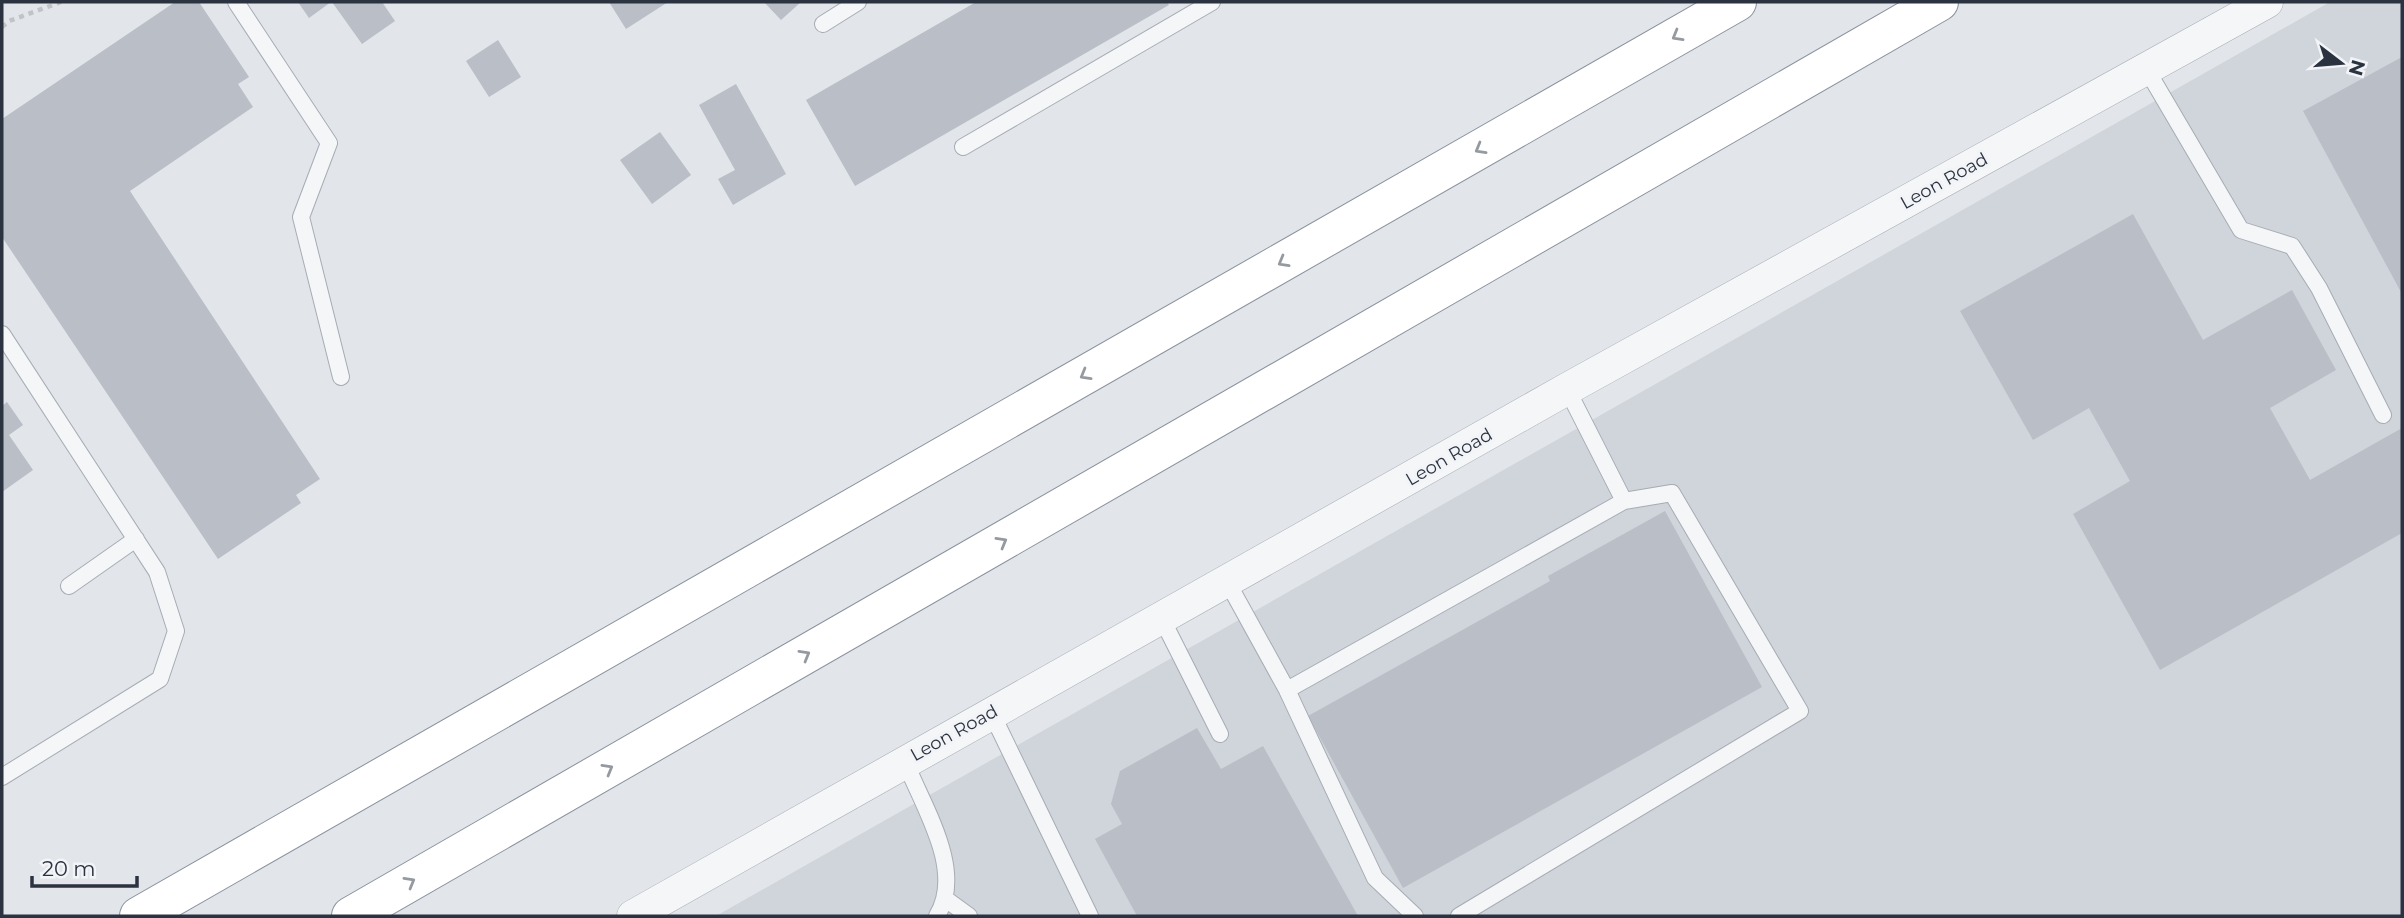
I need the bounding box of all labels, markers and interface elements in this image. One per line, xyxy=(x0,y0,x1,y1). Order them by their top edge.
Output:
one-way arrow xyxy=(1672,28,1685,41)
north arrow xyxy=(2306,28,2376,98)
text: N xyxy=(2344,57,2370,78)
one-way arrow xyxy=(1475,141,1487,154)
street label: Leon Road xyxy=(1896,148,1992,214)
one-way arrow xyxy=(1277,254,1290,267)
one-way arrow xyxy=(1080,367,1093,380)
street label: Leon Road xyxy=(1402,423,1496,491)
one-way arrow xyxy=(994,537,1007,550)
one-way arrow xyxy=(797,650,810,663)
street label: Leon Road xyxy=(906,700,1002,766)
one-way arrow xyxy=(600,764,613,777)
scale bar xyxy=(32,844,136,888)
text: 20 m xyxy=(42,856,96,881)
one-way arrow xyxy=(403,877,416,890)

